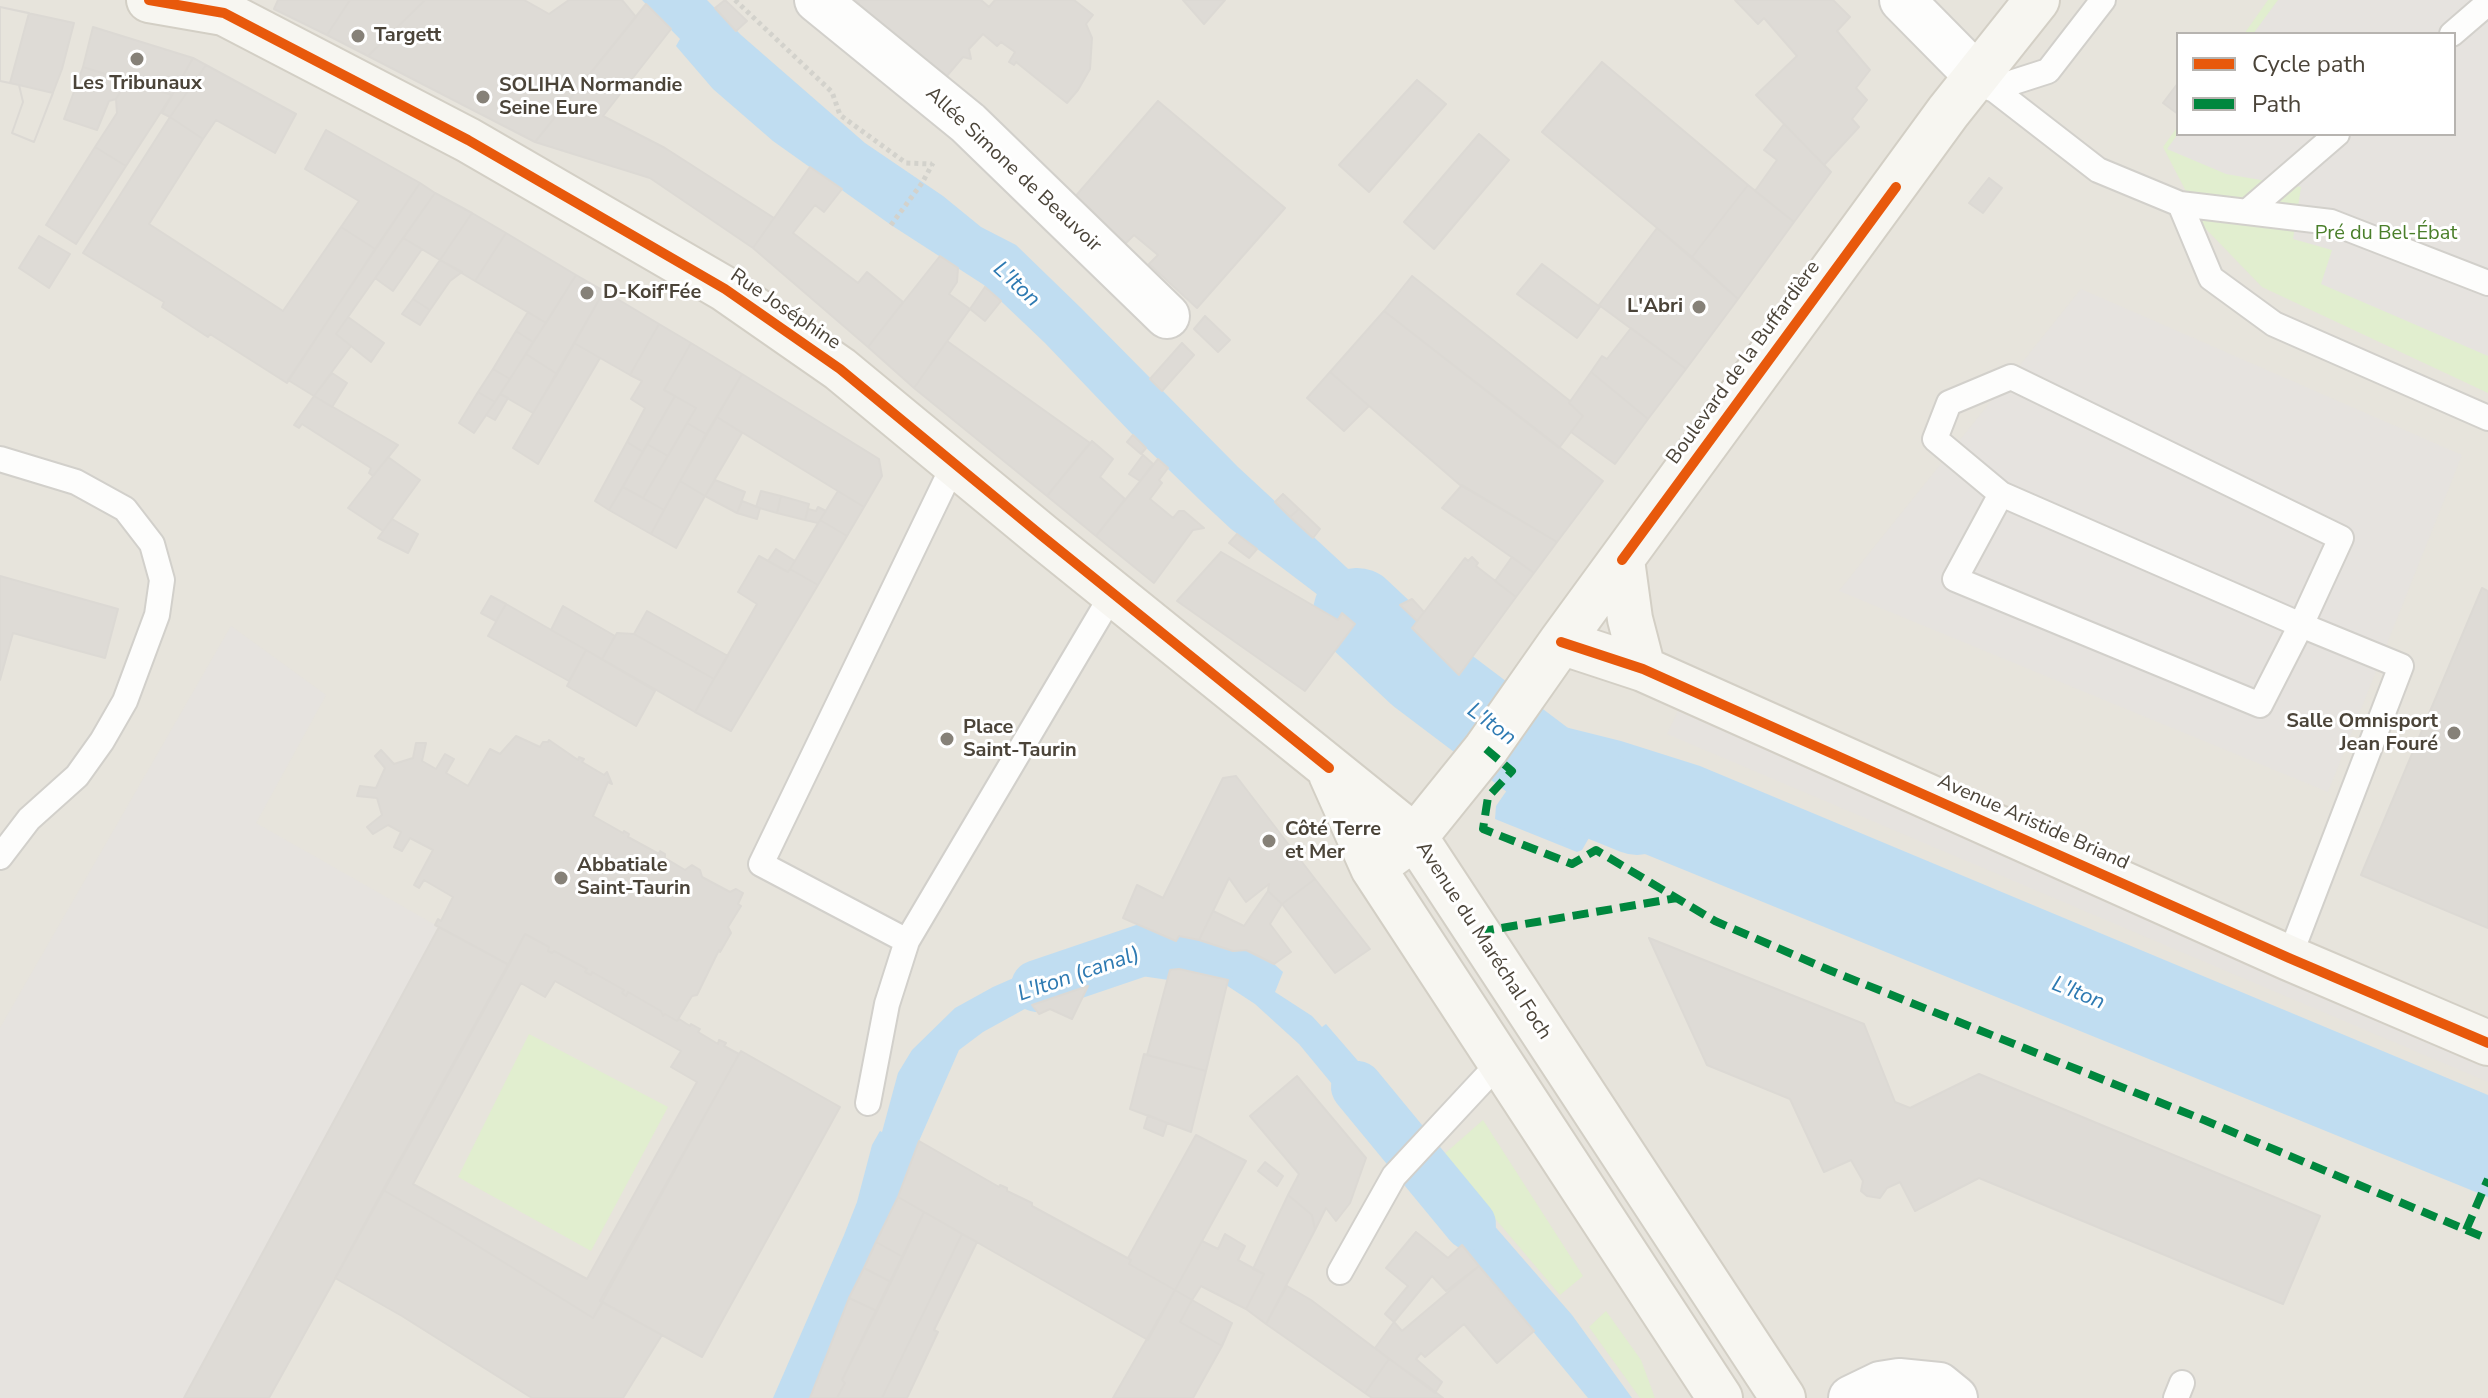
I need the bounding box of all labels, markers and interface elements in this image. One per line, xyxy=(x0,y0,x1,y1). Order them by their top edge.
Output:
place label: Targett xyxy=(374,24,441,48)
marker: Targett xyxy=(349,27,367,45)
legend xyxy=(2176,32,2456,136)
text: Cycle path xyxy=(2252,48,2366,80)
marker: Les Tribunaux xyxy=(128,50,146,68)
place label: Les Tribunaux xyxy=(72,72,202,96)
place label: SOLIHA Normandie Seine Eure xyxy=(499,74,682,121)
street label: Allée Simone de Beauvoir xyxy=(920,82,1106,258)
marker: SOLIHA Normandie Seine Eure xyxy=(474,88,492,106)
text: Path xyxy=(2252,88,2301,120)
park label: Pré du Bel-Ébat xyxy=(2315,222,2457,246)
water label: L'Iton xyxy=(987,257,1045,313)
street label: Boulevard de la Buffardière xyxy=(1662,257,1826,469)
street label: Rue Joséphine xyxy=(725,264,845,356)
place label: D-Koif'Fée xyxy=(603,281,701,305)
marker: D-Koif'Fée xyxy=(578,284,596,302)
place label: L'Abri xyxy=(1627,295,1683,319)
marker: L'Abri xyxy=(1690,298,1708,316)
water label: L'Iton xyxy=(1461,698,1521,752)
place label: Salle Omnisport Jean Fouré xyxy=(2286,710,2438,757)
place label: Place Saint-Taurin xyxy=(963,716,1077,763)
marker: Salle Omnisport Jean Fouré xyxy=(2445,724,2463,742)
marker: Place Saint-Taurin xyxy=(938,730,956,748)
street label: Avenue Aristide Briand xyxy=(1934,770,2132,876)
place label: Côté Terre et Mer xyxy=(1285,818,1381,865)
marker: Côté Terre et Mer xyxy=(1260,832,1278,850)
street label: Avenue du Maréchal Foch xyxy=(1410,838,1556,1044)
place label: Abbatiale Saint-Taurin xyxy=(577,854,691,901)
marker: Abbatiale Saint-Taurin xyxy=(552,869,570,887)
water label: L'Iton (canal) xyxy=(1015,942,1143,1008)
water label: L'Iton xyxy=(2048,972,2108,1016)

